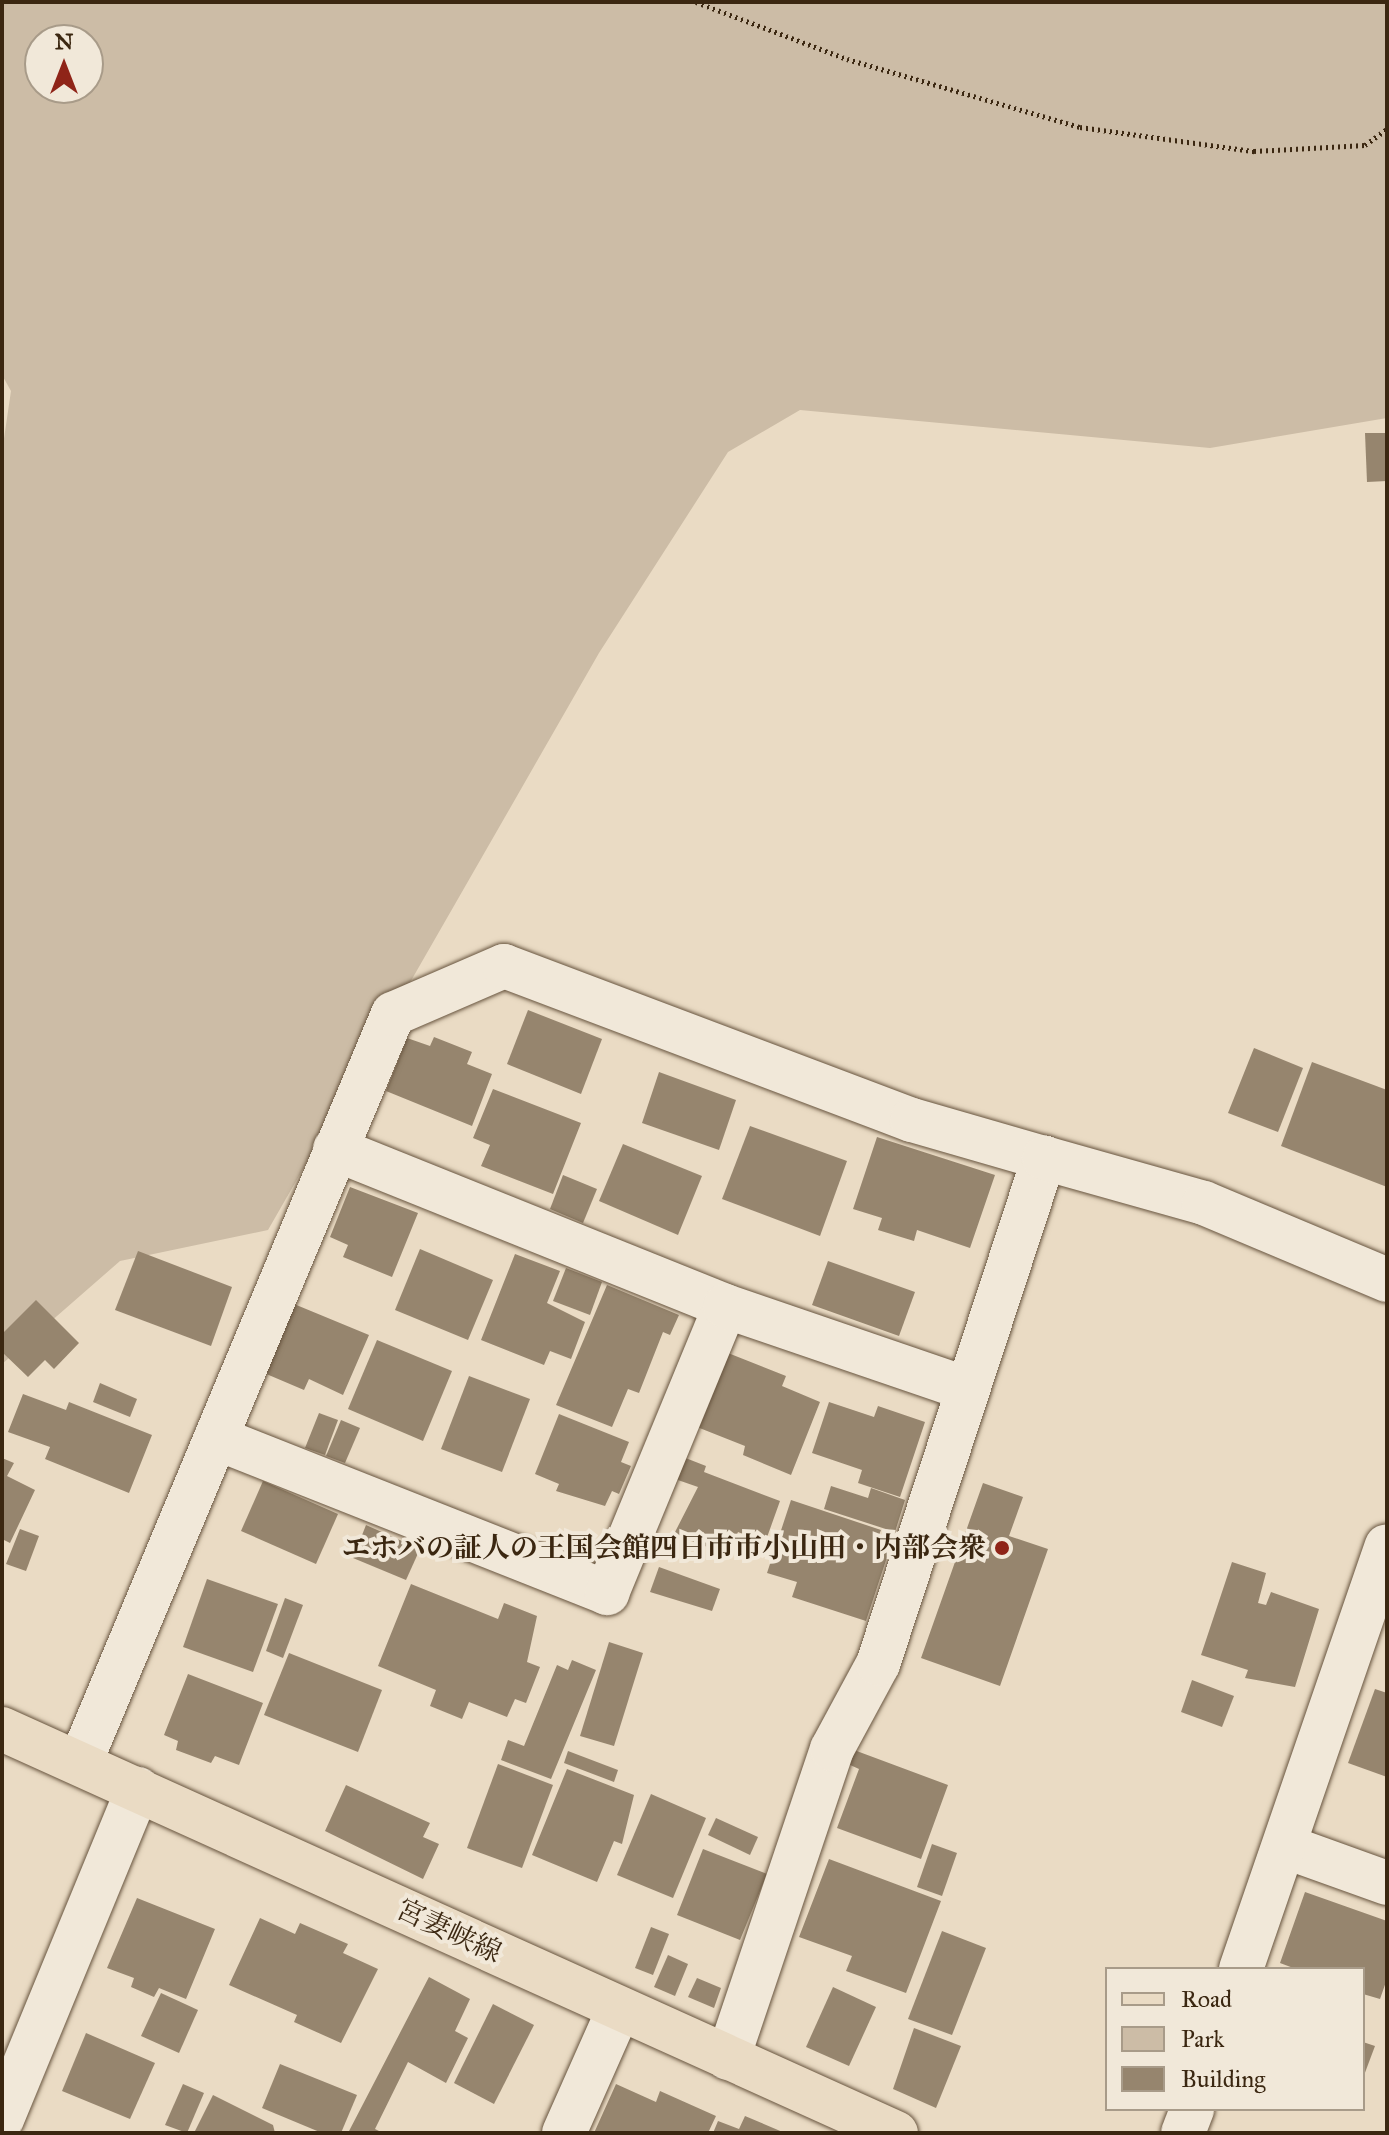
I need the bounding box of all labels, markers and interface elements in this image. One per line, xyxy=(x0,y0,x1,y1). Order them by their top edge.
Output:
north arrow xyxy=(24,24,104,104)
text: N xyxy=(55,28,73,55)
place label: エホバの証人の王国会館四日市市小山田・内部会衆 xyxy=(342,1531,986,1565)
marker: エホバの証人の王国会館四日市市小山田・内部会衆 xyxy=(993,1539,1011,1557)
street label: 宮妻峡線 xyxy=(391,1892,507,1970)
legend xyxy=(1105,1967,1365,2111)
text: Road xyxy=(1181,1984,1232,2014)
text: Park xyxy=(1181,2024,1224,2054)
text: Building xyxy=(1181,2064,1266,2094)

